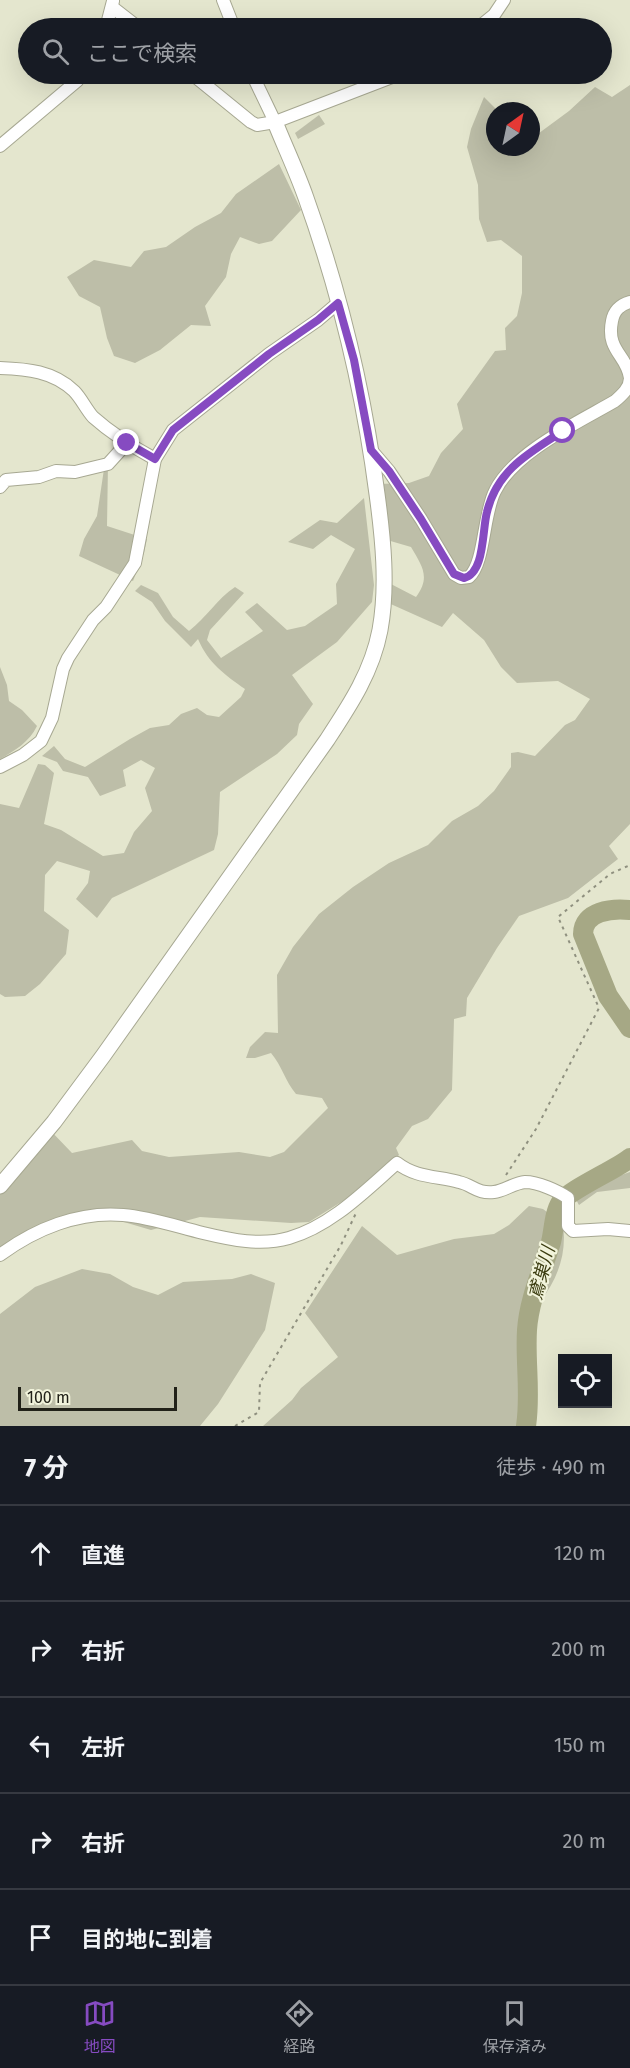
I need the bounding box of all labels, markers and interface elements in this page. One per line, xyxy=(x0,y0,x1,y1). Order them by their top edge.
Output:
search box xyxy=(18,18,612,84)
icon: search xyxy=(39,35,72,68)
text: ここで検索 xyxy=(87,40,197,67)
north arrow xyxy=(486,102,540,156)
route start xyxy=(549,417,575,443)
route end xyxy=(113,429,139,455)
water label: 鳶巣川 xyxy=(524,1242,560,1302)
map controls xyxy=(558,1354,612,1408)
button: locate xyxy=(558,1354,612,1408)
scale bar xyxy=(18,1384,177,1412)
text: 100 m xyxy=(27,1388,70,1407)
text: 7 分 xyxy=(24,1453,68,1484)
text: 徒歩 · 490 m xyxy=(496,1455,606,1479)
icon: ahead xyxy=(24,1537,57,1570)
text: 120 m xyxy=(554,1541,606,1565)
text: 直進 xyxy=(81,1542,125,1569)
icon: right xyxy=(24,1633,57,1666)
text: 200 m xyxy=(551,1637,606,1661)
text: 右折 xyxy=(81,1638,125,1665)
icon: left xyxy=(24,1729,57,1762)
text: 150 m xyxy=(554,1733,606,1757)
text: 左折 xyxy=(81,1734,125,1761)
icon: right xyxy=(24,1825,57,1858)
text: 20 m xyxy=(563,1829,606,1853)
text: 右折 xyxy=(81,1830,125,1857)
icon: arrive xyxy=(24,1921,57,1954)
text: 目的地に到着 xyxy=(81,1926,213,1953)
tab: 地図 xyxy=(83,1997,116,2057)
tab: 経路 xyxy=(283,1997,316,2057)
tab: 保存済み xyxy=(483,1997,547,2057)

